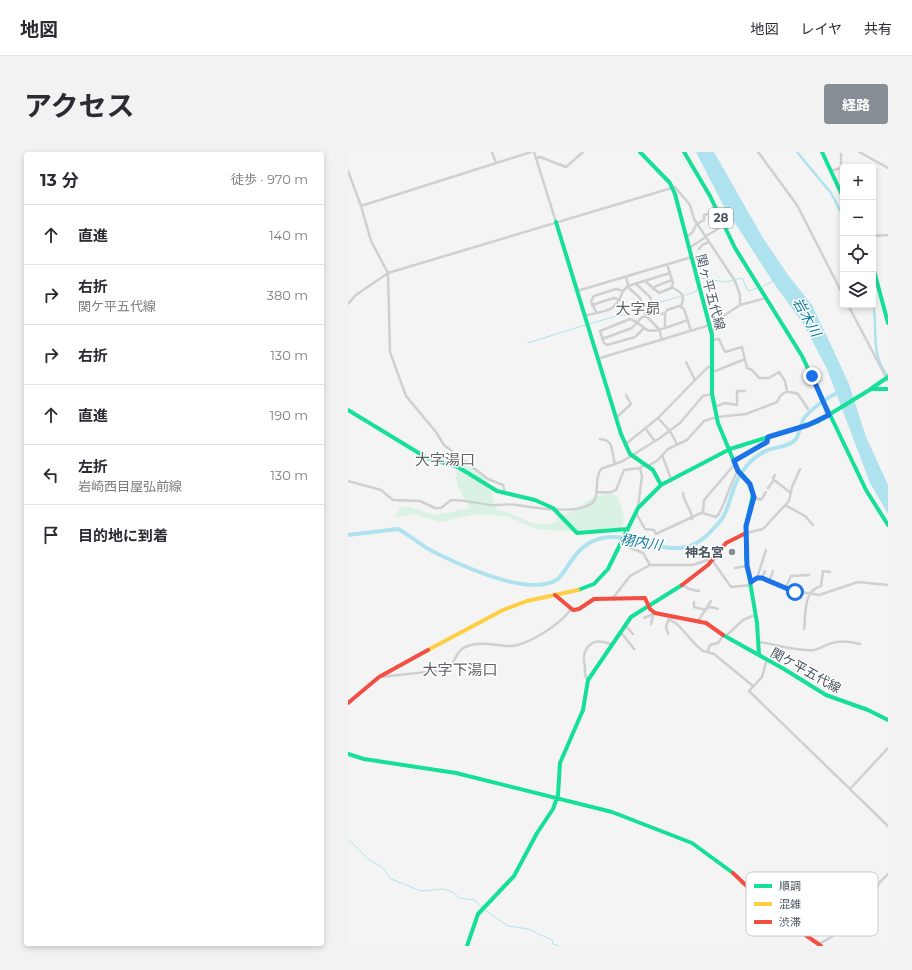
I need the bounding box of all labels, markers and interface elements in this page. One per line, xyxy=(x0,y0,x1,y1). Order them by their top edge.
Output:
text: 地図 xyxy=(20,18,58,41)
text: 地図 xyxy=(750,20,778,38)
text: レイヤ xyxy=(800,20,842,38)
text: 共有 xyxy=(864,20,892,38)
button: 経路 xyxy=(824,84,888,124)
text: アクセス xyxy=(24,89,135,123)
map controls xyxy=(840,164,876,308)
button: + xyxy=(840,164,876,200)
text: 13 分 xyxy=(40,170,79,190)
text: 徒歩 · 970 m xyxy=(231,171,308,187)
button: − xyxy=(840,200,876,236)
road number: 28 xyxy=(709,208,733,228)
icon: ahead xyxy=(40,224,62,246)
text: 直進 xyxy=(78,226,108,245)
text: 140 m xyxy=(269,227,308,243)
button: locate xyxy=(840,236,876,272)
street label: 関ヶ平五代線 xyxy=(693,252,729,332)
button: layers xyxy=(840,272,876,308)
text: 右折 xyxy=(78,277,108,296)
icon: right xyxy=(40,284,62,306)
text: 380 m xyxy=(267,287,308,303)
water label: 岩木川 xyxy=(789,294,826,341)
text: 関ケ平五代線 xyxy=(78,298,156,314)
district label: 大字昴 xyxy=(615,299,661,318)
icon: right xyxy=(40,344,62,366)
text: 右折 xyxy=(78,346,108,365)
text: 130 m xyxy=(270,347,308,363)
route end xyxy=(803,367,821,385)
icon: ahead xyxy=(40,404,62,426)
text: 直進 xyxy=(78,406,108,425)
text: 190 m xyxy=(270,407,308,423)
district label: 大字湯口 xyxy=(415,450,475,469)
text: 左折 xyxy=(78,457,108,476)
icon: left xyxy=(40,464,62,486)
text: 130 m xyxy=(270,467,308,483)
text: 岩崎西目屋弘前線 xyxy=(78,478,182,494)
icon: arrive xyxy=(40,524,62,546)
text: 目的地に到着 xyxy=(78,526,168,545)
water label: 栩内川 xyxy=(619,530,665,554)
place label: 神名宮 xyxy=(685,544,724,560)
marker: 神名宮 xyxy=(727,547,737,557)
route start xyxy=(786,583,804,601)
street label: 関ケ平五代線 xyxy=(768,644,844,696)
district label: 大字下湯口 xyxy=(422,660,498,679)
legend xyxy=(746,872,878,936)
text: 順調 xyxy=(779,879,801,893)
text: 混雑 xyxy=(779,897,801,911)
text: 渋滞 xyxy=(779,915,801,929)

